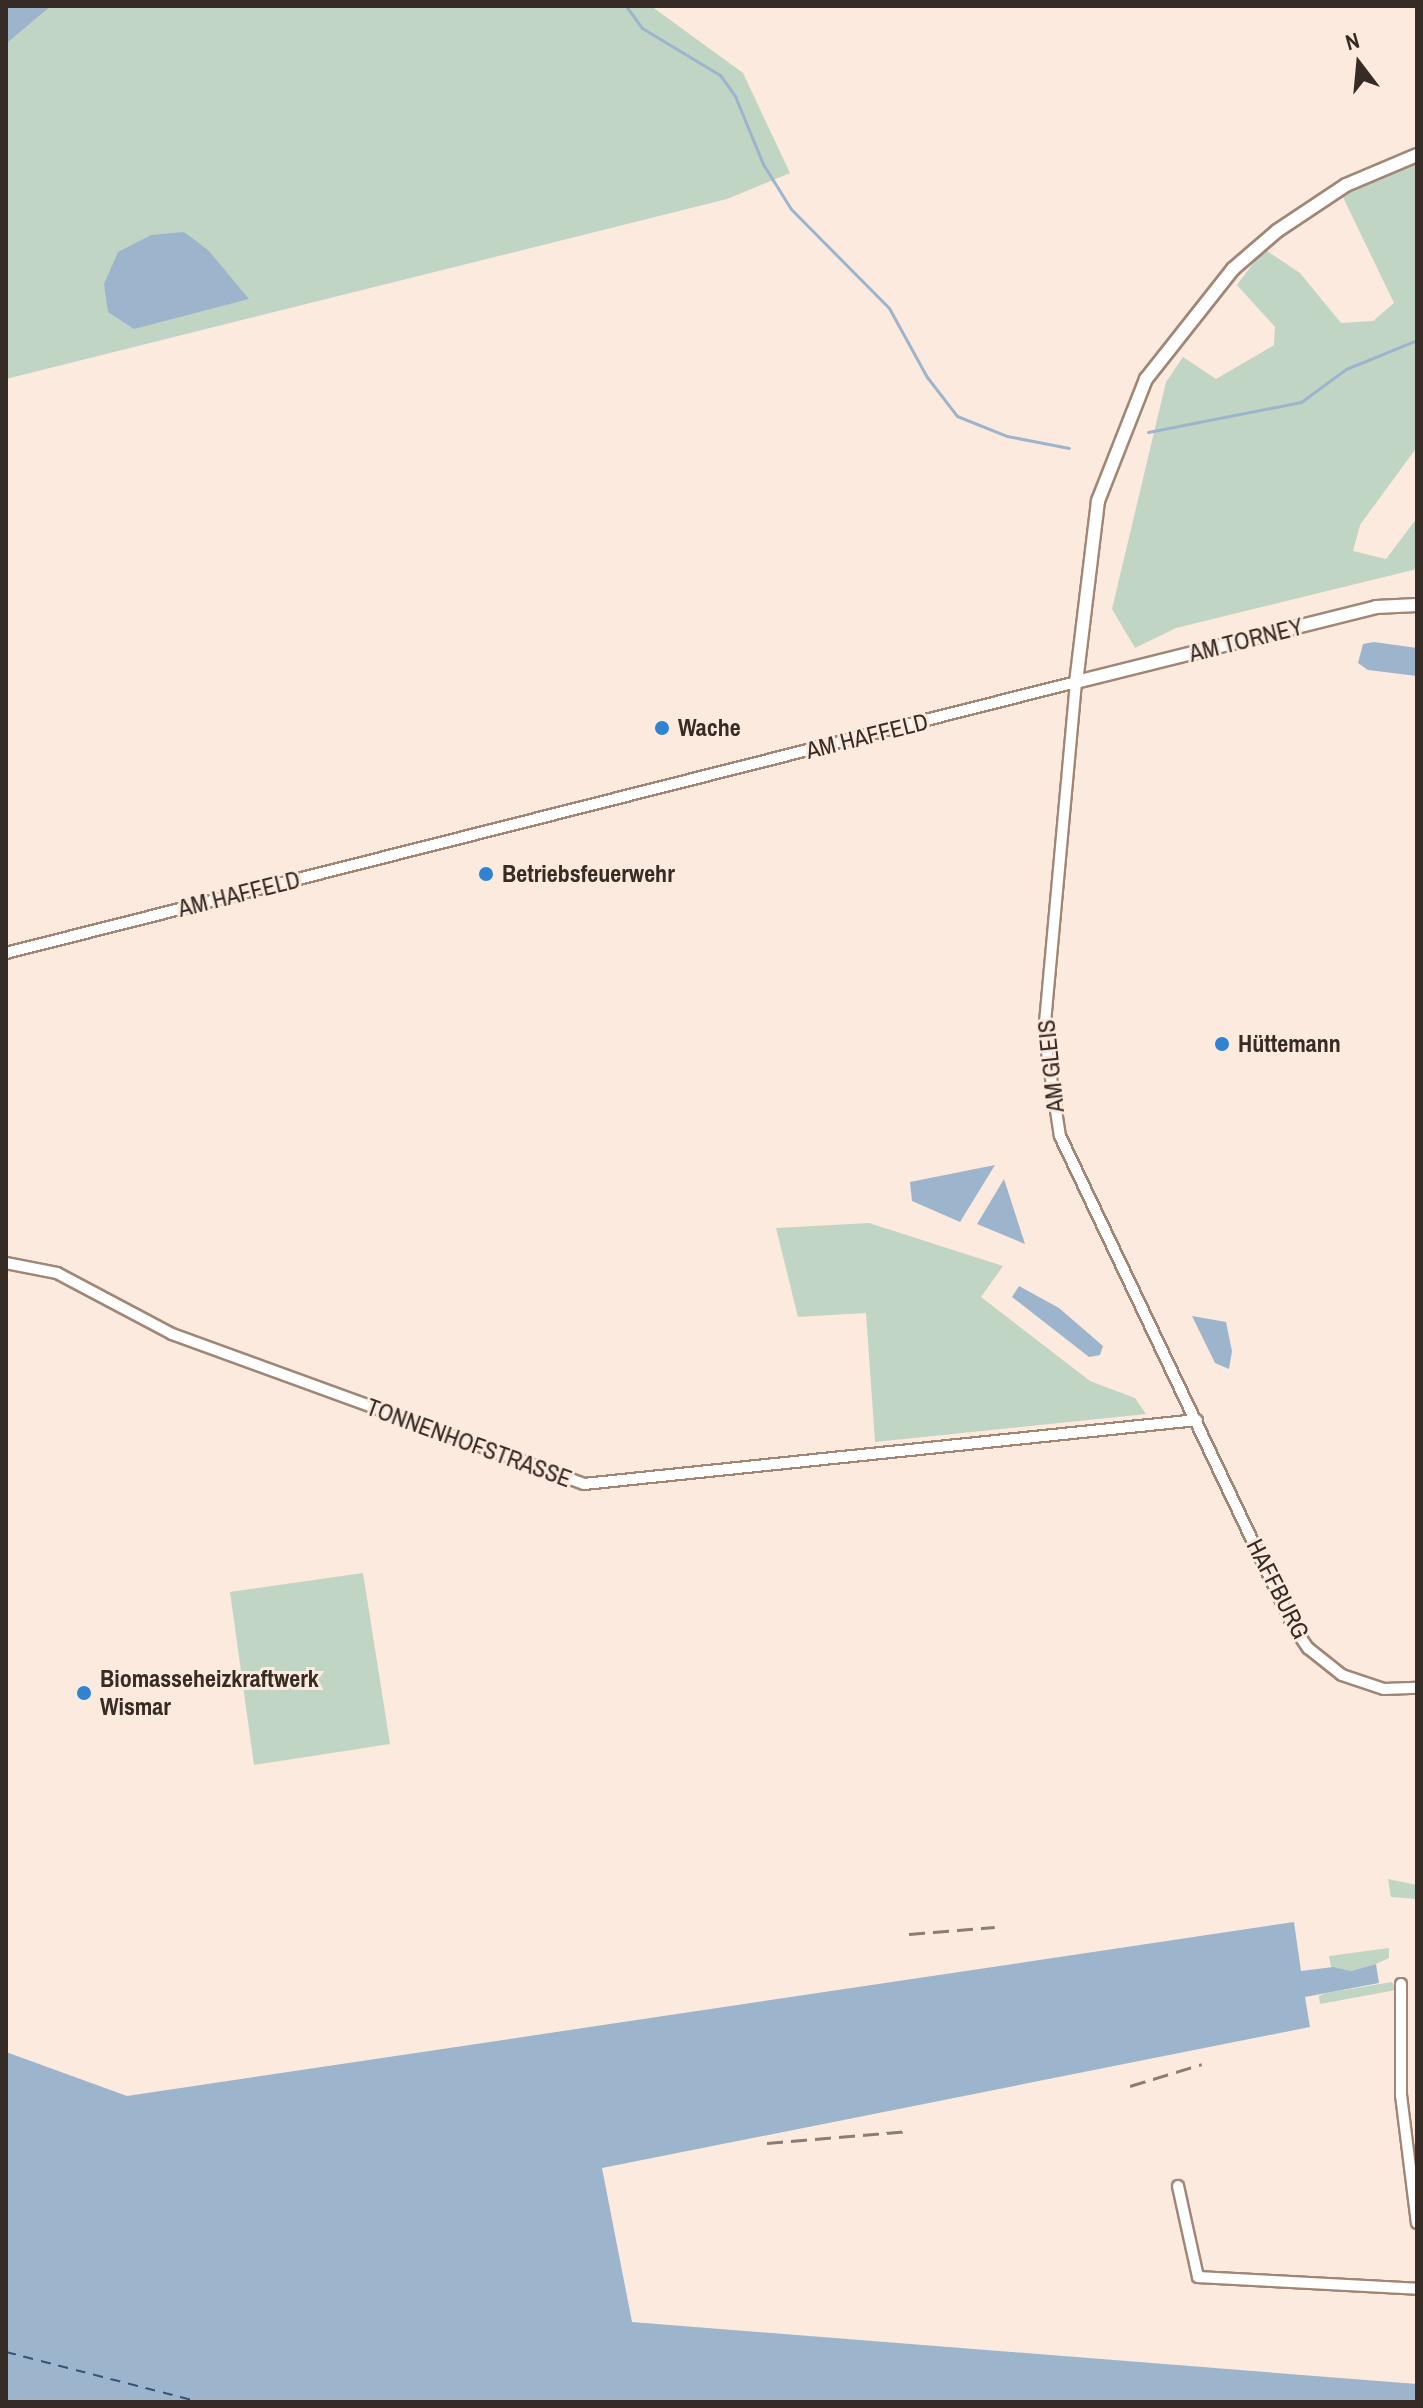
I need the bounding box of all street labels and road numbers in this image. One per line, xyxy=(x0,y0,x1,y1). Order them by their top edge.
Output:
street label: AM TORNEY xyxy=(1186,612,1306,668)
street label: AM HAFFELD xyxy=(803,707,931,765)
street label: AM HAFFELD xyxy=(175,865,303,923)
street label: AM GLEIS xyxy=(1032,1018,1070,1114)
street label: TONNENHOFSTRASSE xyxy=(363,1393,575,1493)
street label: HAFFBURG xyxy=(1241,1534,1315,1644)

